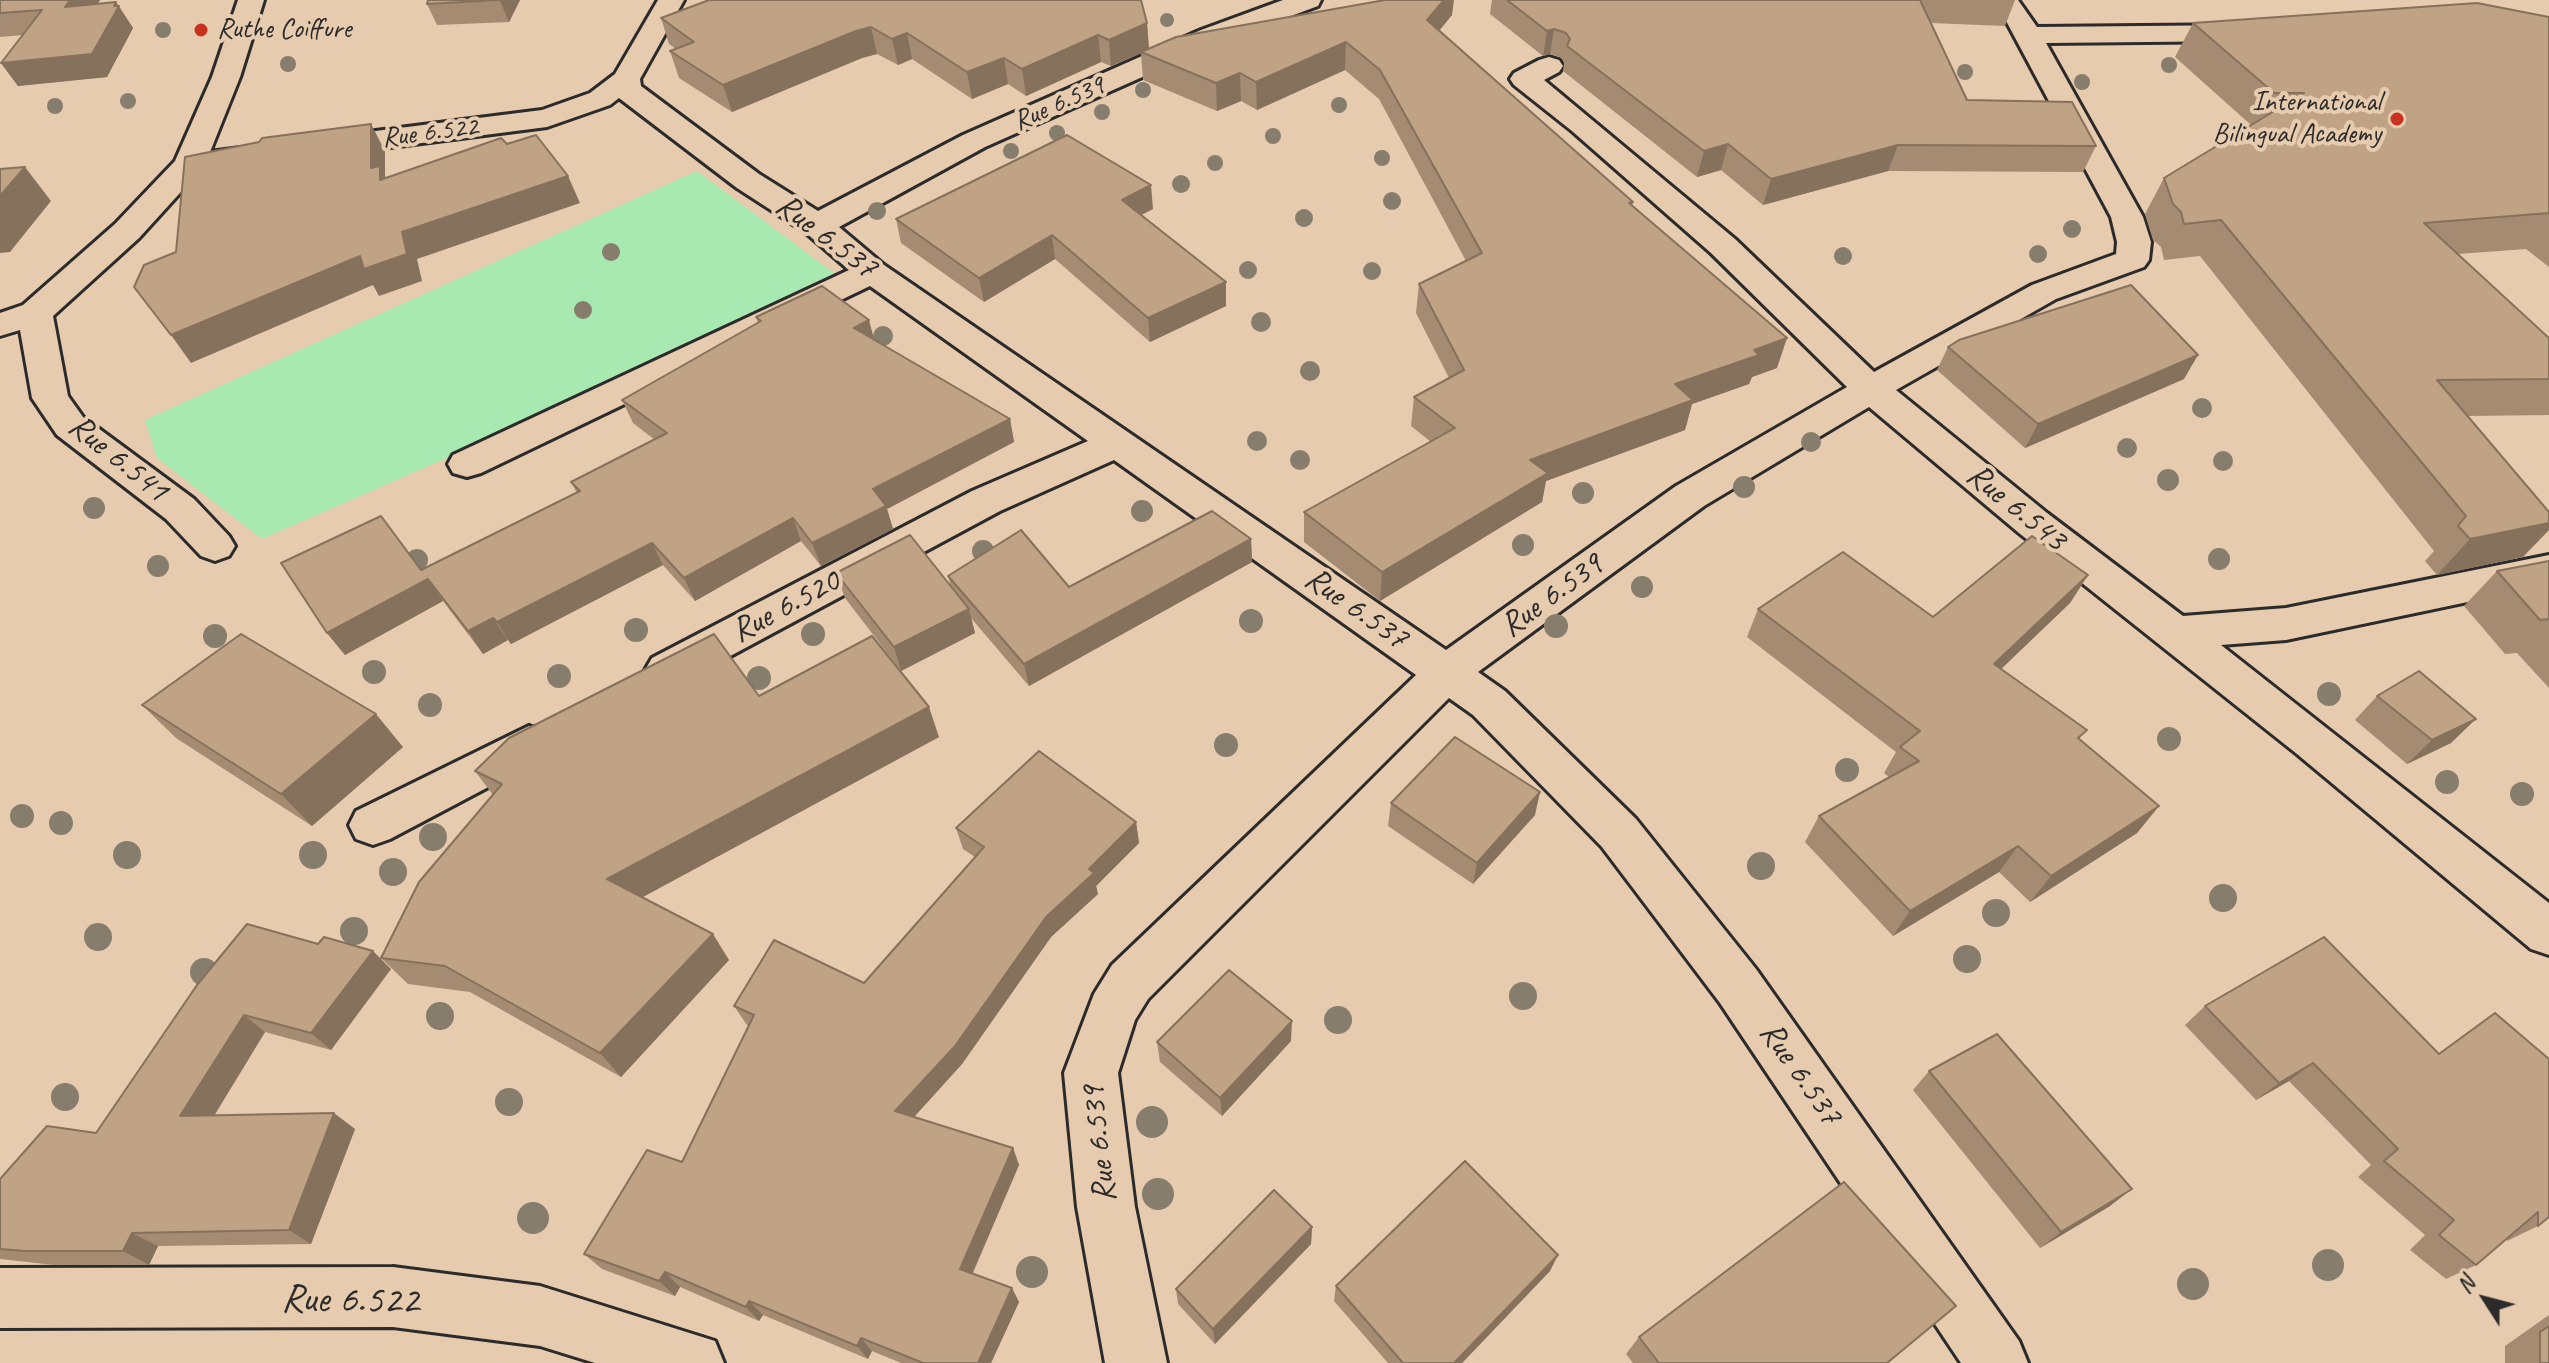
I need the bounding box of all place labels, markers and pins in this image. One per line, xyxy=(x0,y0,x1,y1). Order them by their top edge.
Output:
place label: Ruthe Coiffure xyxy=(217,13,351,47)
marker: Ruthe Coiffure xyxy=(192,21,210,39)
place label: International Bilingual Academy xyxy=(2213,86,2381,152)
marker: International Bilingual Academy xyxy=(2388,110,2406,128)

